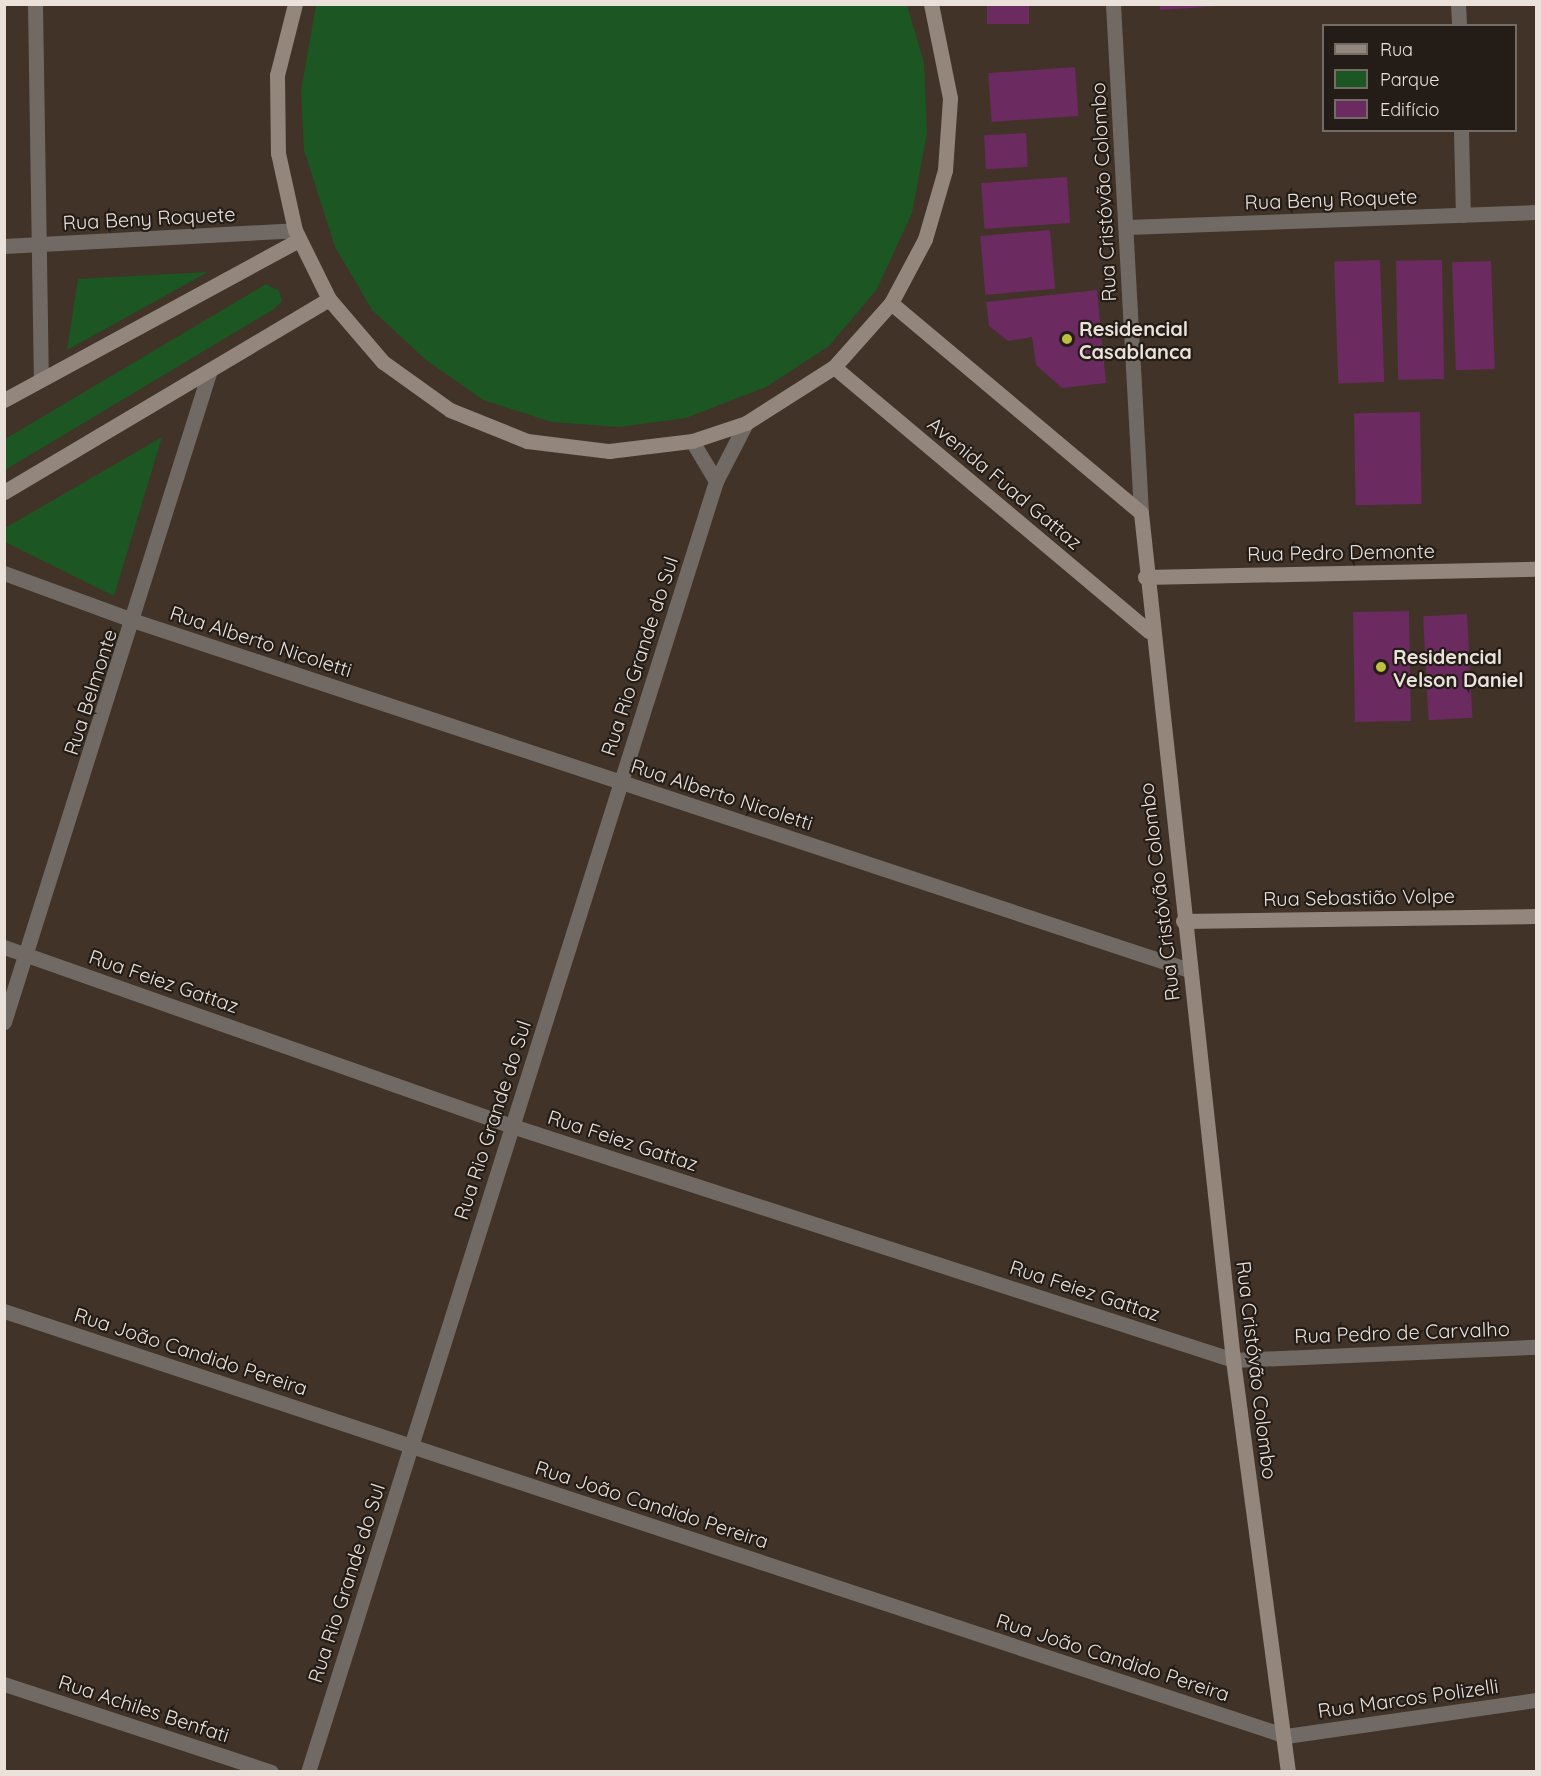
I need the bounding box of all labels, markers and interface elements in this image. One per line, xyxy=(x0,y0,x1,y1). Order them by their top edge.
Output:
legend xyxy=(1322,24,1517,132)
text: Rua xyxy=(1380,38,1413,61)
text: Parque xyxy=(1380,68,1439,91)
street label: Rua Cristóvão Colombo xyxy=(1085,82,1121,302)
text: Edifício xyxy=(1380,98,1439,121)
street label: Rua Beny Roquete xyxy=(1244,184,1418,214)
street label: Rua Beny Roquete xyxy=(62,201,236,235)
place label: Residencial Casablanca xyxy=(1079,316,1192,363)
marker: Residencial Casablanca xyxy=(1060,332,1074,346)
street label: Avenida Fuad Gattaz xyxy=(923,412,1087,554)
street label: Rua Pedro Demonte xyxy=(1247,538,1435,566)
street label: Rua Rio Grande do Sul xyxy=(595,553,683,759)
street label: Rua Alberto Nicoletti xyxy=(167,600,355,682)
street label: Rua Belmonte xyxy=(58,626,122,758)
place label: Residencial Velson Daniel xyxy=(1393,644,1524,691)
marker: Residencial Velson Daniel xyxy=(1374,660,1388,674)
street label: Rua Alberto Nicoletti xyxy=(628,753,816,835)
street label: Rua Cristóvão Colombo xyxy=(1134,782,1184,1002)
street label: Rua Sebastião Volpe xyxy=(1263,883,1455,911)
street label: Rua Feiez Gattaz xyxy=(86,944,242,1018)
street label: Rua Rio Grande do Sul xyxy=(448,1017,536,1223)
street label: Rua Feiez Gattaz xyxy=(545,1104,701,1176)
street label: Rua Feiez Gattaz xyxy=(1007,1254,1163,1326)
street label: Rua Cristóvão Colombo xyxy=(1232,1260,1282,1480)
street label: Rua João Candido Pereira xyxy=(71,1302,311,1400)
street label: Rua Pedro de Carvalho xyxy=(1294,1316,1510,1348)
street label: Rua João Candido Pereira xyxy=(532,1455,772,1553)
street label: Rua Rio Grande do Sul xyxy=(302,1480,390,1686)
street label: Rua João Candido Pereira xyxy=(993,1608,1233,1706)
street label: Rua Achiles Benfati xyxy=(56,1669,232,1747)
street label: Rua Marcos Polizelli xyxy=(1316,1673,1500,1723)

